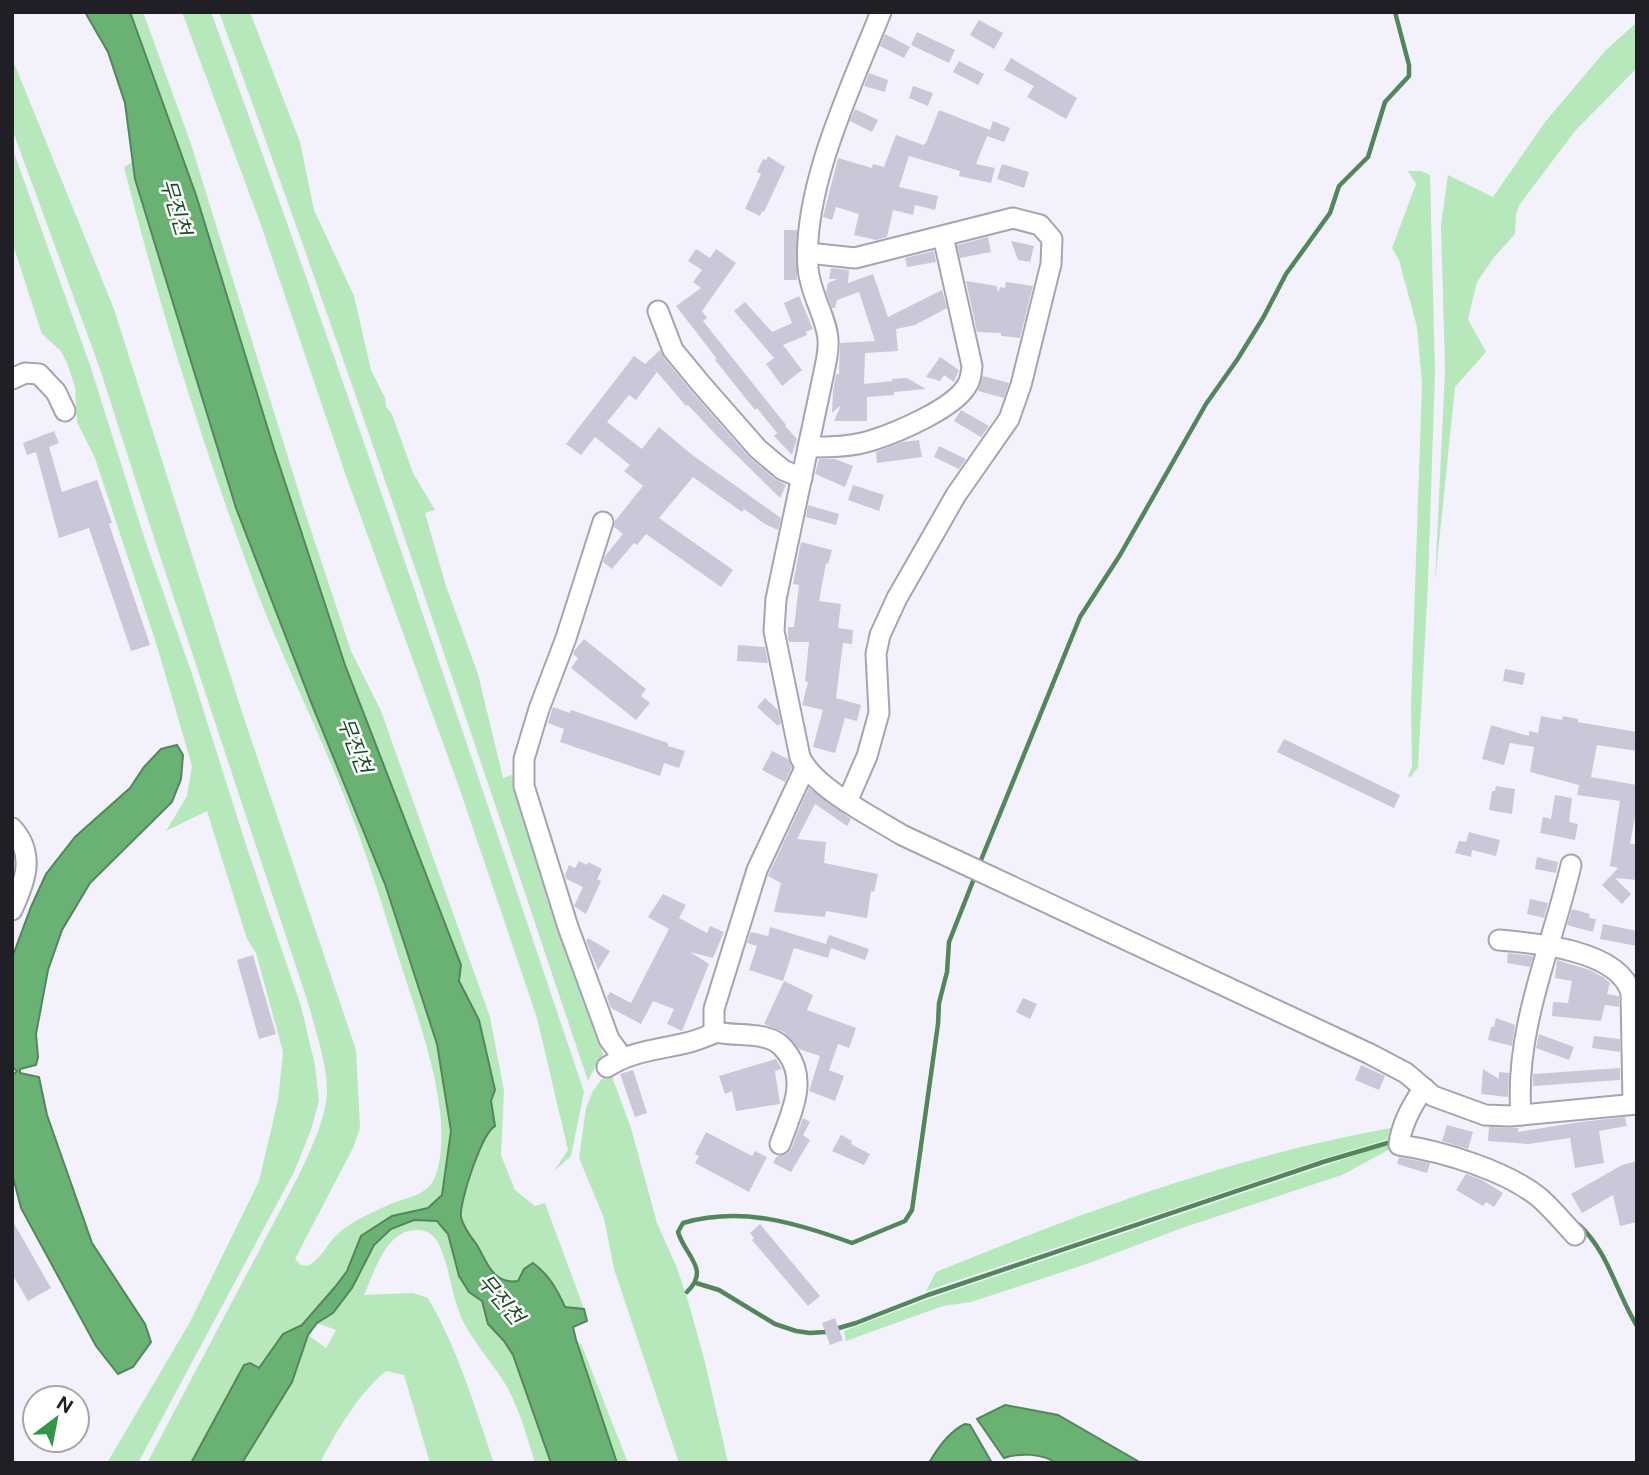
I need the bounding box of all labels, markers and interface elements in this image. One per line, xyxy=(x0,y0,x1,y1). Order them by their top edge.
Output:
water label: 무진천 xyxy=(156,176,197,241)
water label: 무진천 xyxy=(333,713,378,779)
water label: 무진천 xyxy=(473,1269,531,1331)
north arrow xyxy=(21,1384,91,1454)
text: N xyxy=(53,1391,77,1418)

